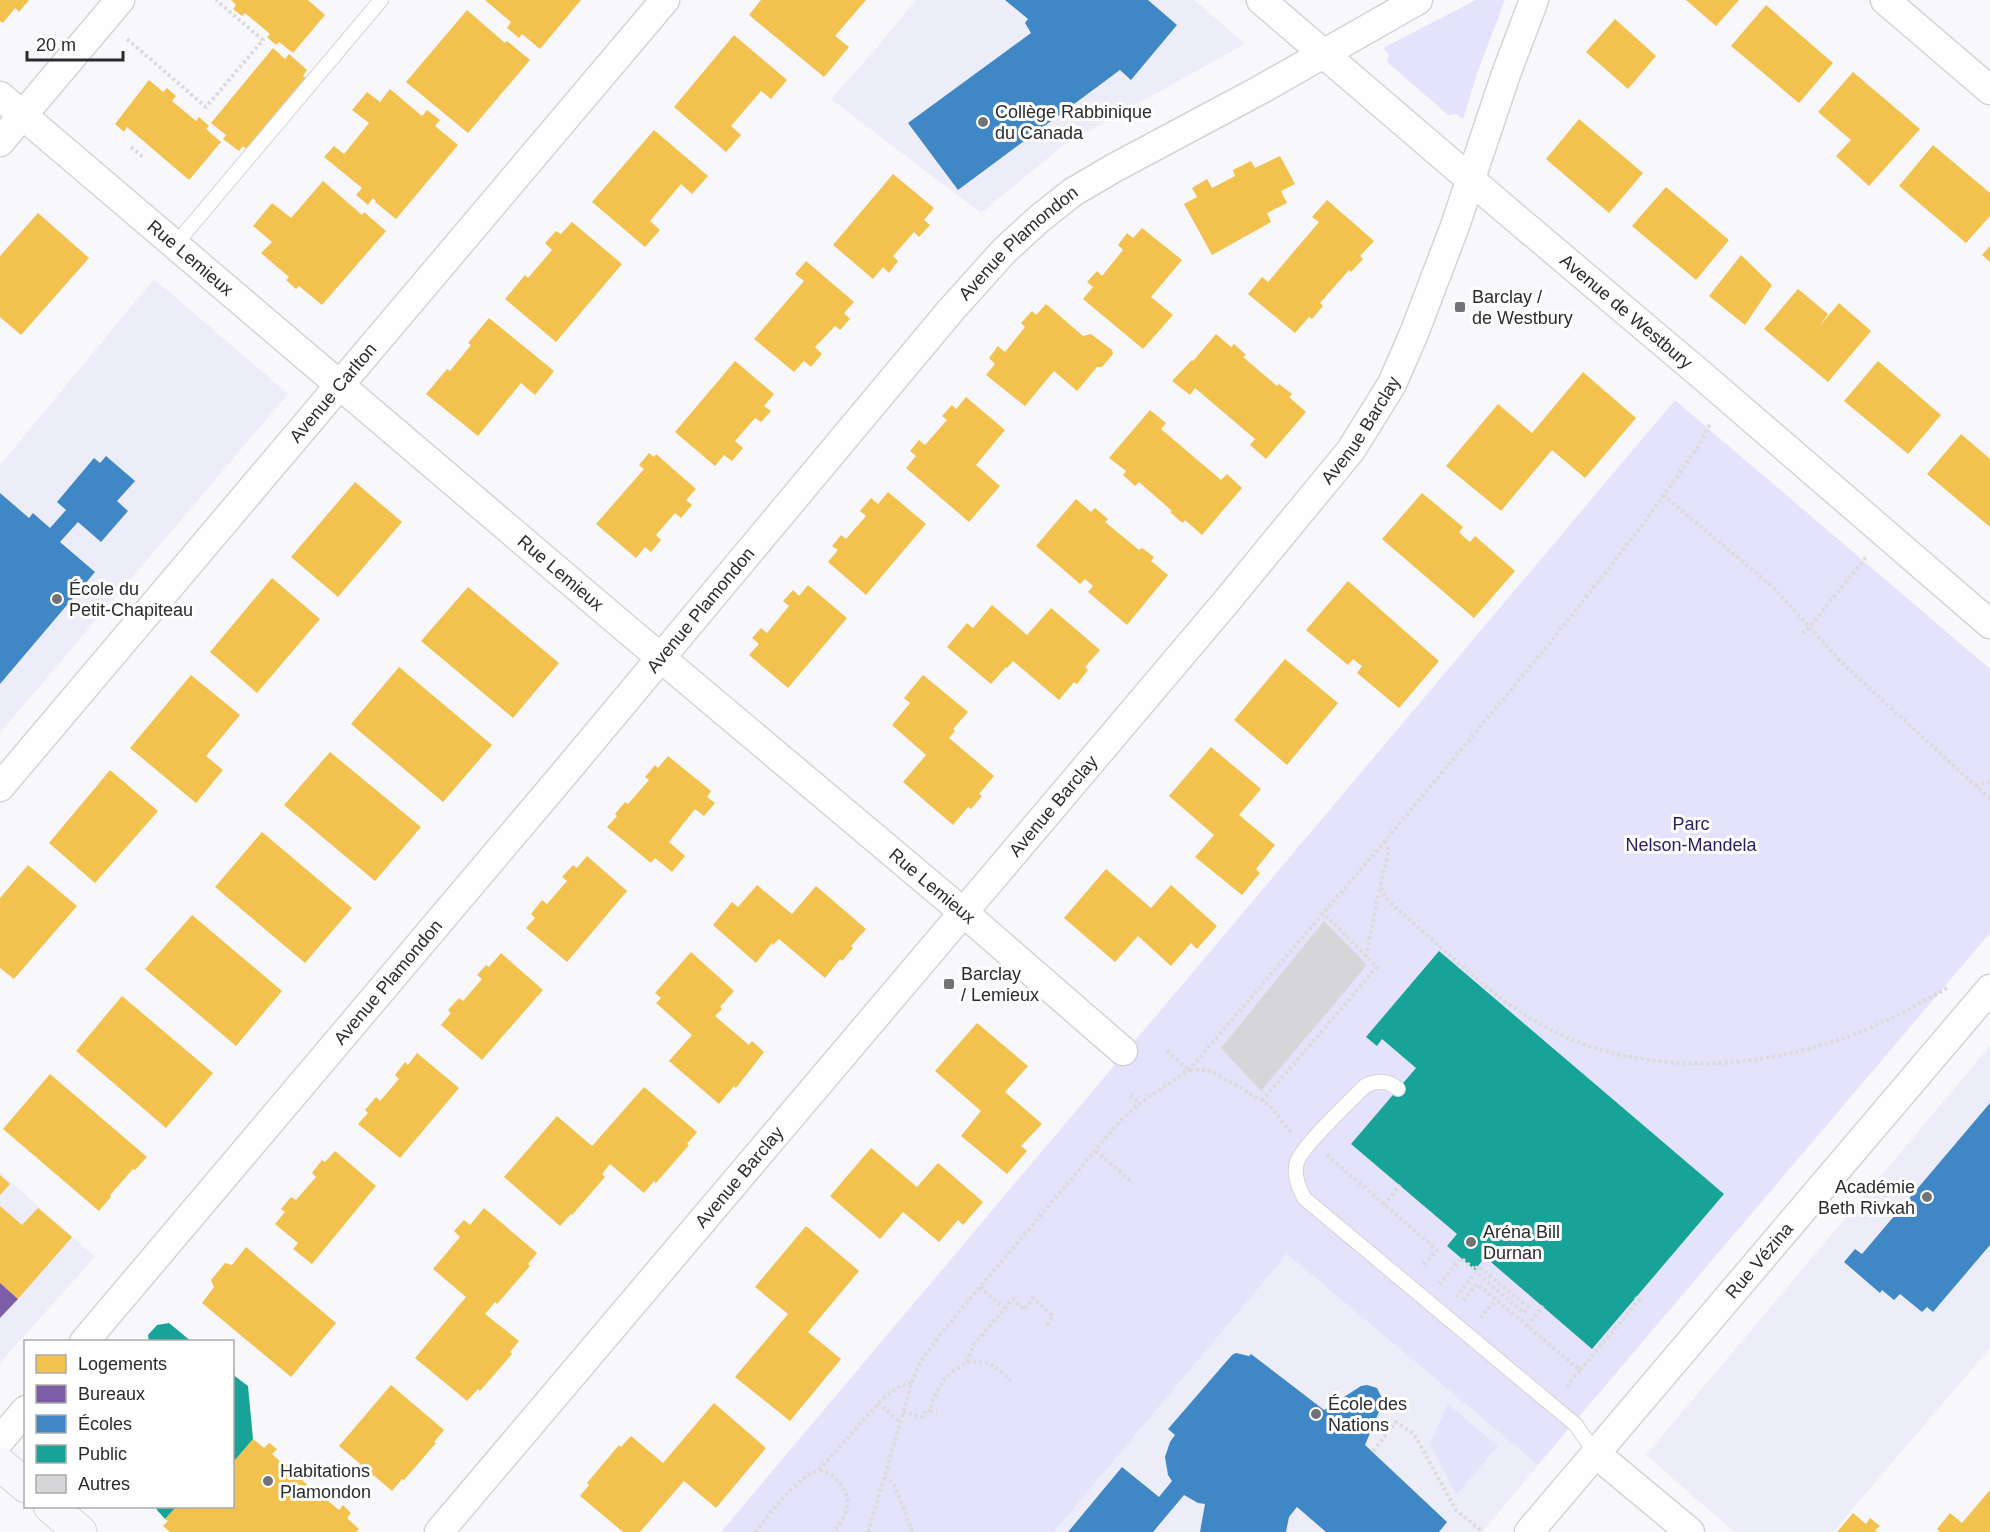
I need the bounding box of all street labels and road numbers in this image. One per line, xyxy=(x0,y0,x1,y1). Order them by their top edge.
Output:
street label: Avenue Plamondon xyxy=(955,182,1082,304)
street label: Rue Lemieux xyxy=(144,216,237,300)
street label: Avenue de Westbury xyxy=(1556,250,1696,373)
street label: Avenue Carlton xyxy=(285,339,381,447)
street label: Avenue Barclay xyxy=(1317,374,1404,488)
street label: Rue Lemieux xyxy=(514,531,607,615)
street label: Avenue Plamondon xyxy=(643,543,759,677)
street label: Avenue Barclay xyxy=(1005,752,1102,861)
street label: Rue Lemieux xyxy=(885,844,979,928)
street label: Avenue Plamondon xyxy=(330,916,446,1049)
street label: Avenue Barclay xyxy=(691,1123,788,1232)
street label: Rue Vézina xyxy=(1722,1218,1798,1303)

